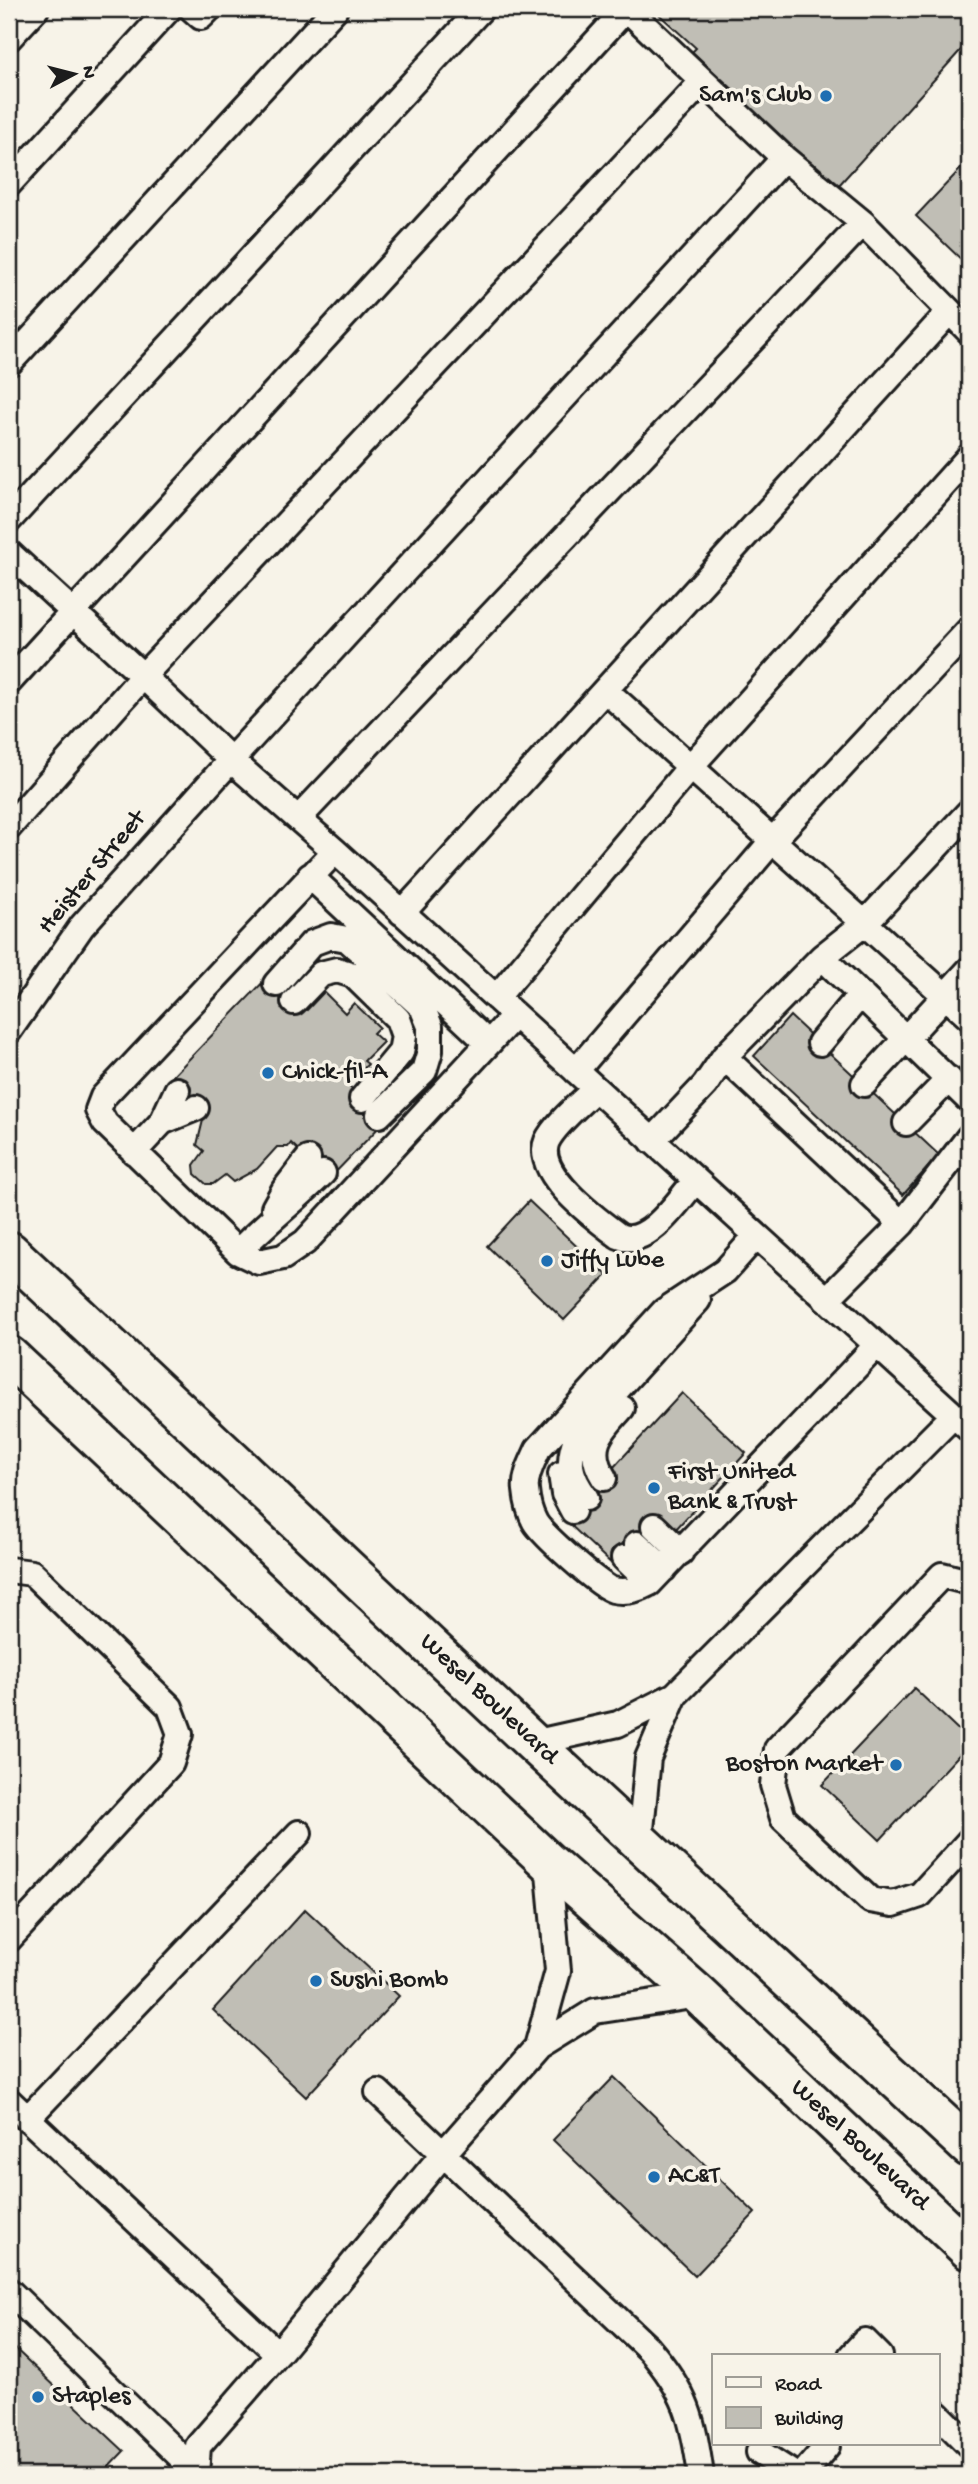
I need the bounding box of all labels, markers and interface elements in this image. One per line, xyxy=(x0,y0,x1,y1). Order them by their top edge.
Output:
north arrow xyxy=(38,38,108,108)
text: N xyxy=(75,65,100,80)
place label: Sam's Club xyxy=(699,81,812,112)
marker: Sam's Club xyxy=(818,88,834,104)
street label: Heister Street xyxy=(32,803,155,941)
place label: Chick-fil-A xyxy=(282,1058,389,1089)
marker: Chick-fil-A xyxy=(260,1065,276,1081)
place label: Jiffy Lube xyxy=(561,1246,665,1277)
marker: Jiffy Lube xyxy=(539,1253,555,1269)
place label: First United Bank & Trust xyxy=(667,1458,798,1519)
marker: First United Bank & Trust xyxy=(646,1480,662,1496)
street label: Wesel Boulevard xyxy=(412,1628,565,1774)
place label: Boston Market xyxy=(725,1750,884,1781)
marker: Boston Market xyxy=(888,1757,904,1773)
place label: Sushi Bomb xyxy=(330,1966,449,1997)
marker: Sushi Bomb xyxy=(308,1973,324,1989)
street label: Wesel Boulevard xyxy=(783,2074,936,2220)
place label: AC&T xyxy=(668,2162,720,2193)
marker: AC&T xyxy=(646,2169,662,2185)
legend xyxy=(712,2354,940,2446)
text: Road xyxy=(775,2374,823,2399)
place label: Staples xyxy=(52,2382,132,2413)
marker: Staples xyxy=(30,2389,46,2405)
text: Building xyxy=(774,2408,844,2433)

